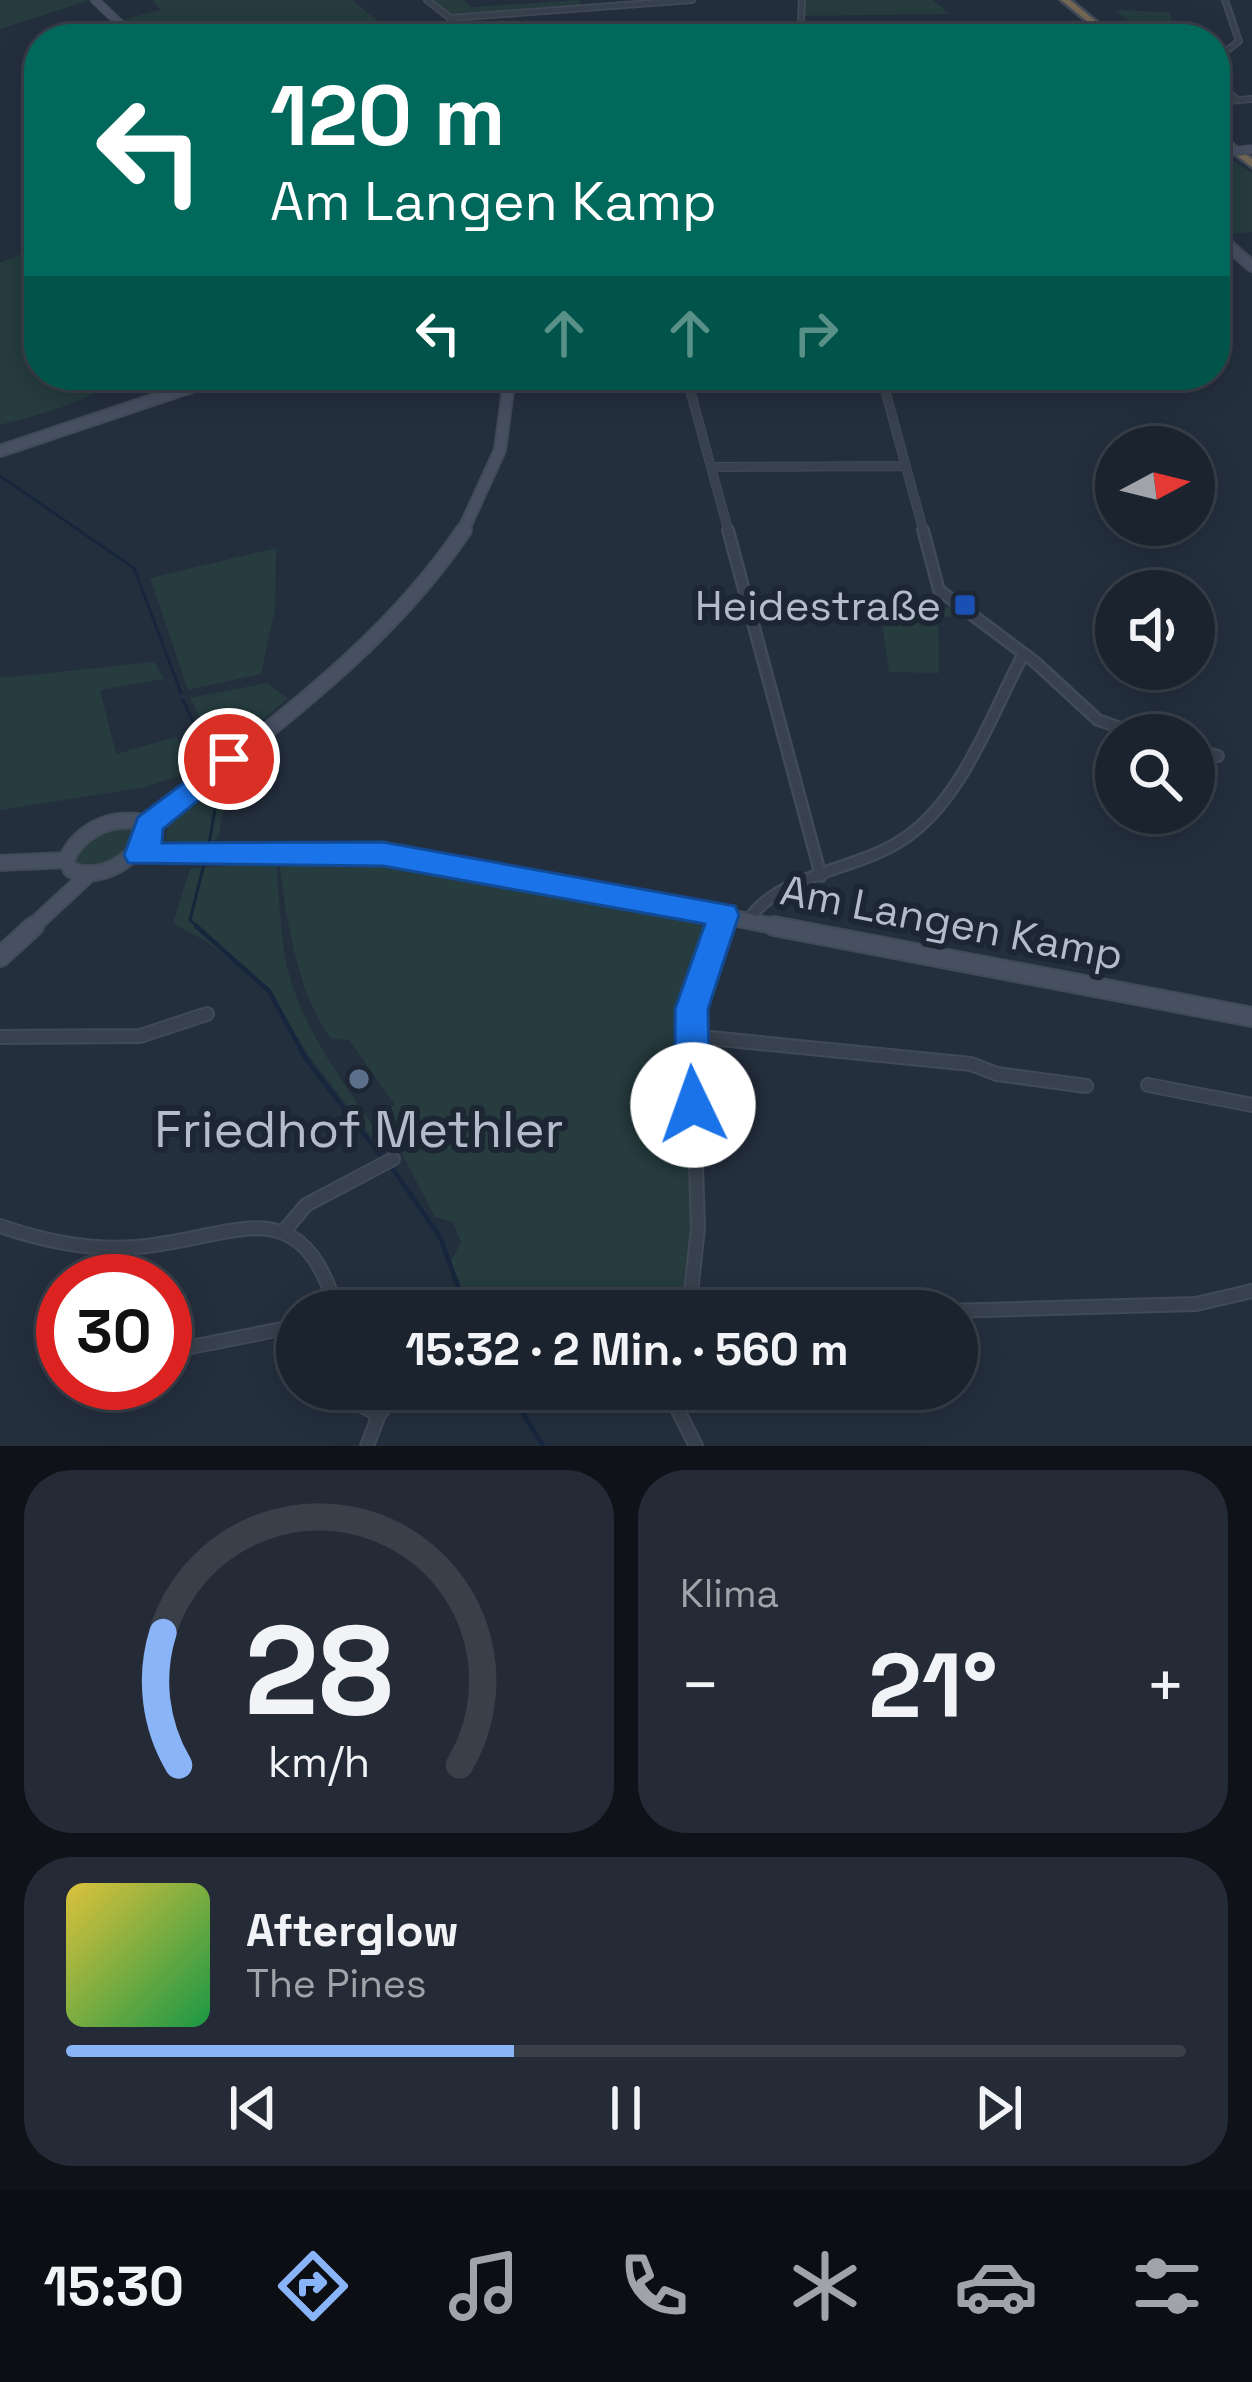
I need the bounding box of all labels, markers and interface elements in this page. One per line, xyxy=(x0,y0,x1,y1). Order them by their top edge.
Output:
text: 120 m xyxy=(270,62,505,170)
icon: left xyxy=(72,72,228,228)
text: Am Langen Kamp xyxy=(270,167,717,236)
icon: left xyxy=(405,300,471,366)
icon: ahead xyxy=(531,300,597,366)
icon: ahead xyxy=(657,300,723,366)
icon: right xyxy=(783,300,849,366)
north arrow xyxy=(1095,426,1215,546)
map controls xyxy=(1095,426,1215,834)
button: sound xyxy=(1095,570,1215,690)
place label: Heidestraße xyxy=(695,579,941,632)
marker: Heidestraße xyxy=(952,592,978,618)
pin xyxy=(178,708,280,810)
button: search xyxy=(1095,714,1215,834)
icon: arrive xyxy=(196,726,262,792)
street label: Am Langen Kamp xyxy=(776,863,1128,982)
position arrow xyxy=(630,1042,756,1168)
marker: Friedhof Methler xyxy=(346,1066,372,1092)
place label: Friedhof Methler xyxy=(154,1097,564,1162)
speed limit sign: 30 xyxy=(36,1254,192,1410)
text: 15:32 · 2 Min. · 560 m xyxy=(405,1321,849,1378)
text: Klima xyxy=(680,1569,779,1618)
text: 28 xyxy=(244,1591,394,1750)
text: 21° xyxy=(868,1628,998,1743)
text: − xyxy=(680,1643,721,1727)
text: + xyxy=(1145,1643,1186,1727)
text: km/h xyxy=(268,1734,370,1789)
text: Afterglow xyxy=(246,1902,459,1959)
text: The Pines xyxy=(246,1959,427,2008)
icon: previous xyxy=(220,2075,286,2141)
icon: pause xyxy=(593,2075,659,2141)
icon: next xyxy=(966,2075,1032,2141)
icon: directions xyxy=(271,2244,355,2328)
icon: music xyxy=(442,2244,526,2328)
icon: phone xyxy=(612,2244,696,2328)
icon: climate xyxy=(783,2244,867,2328)
icon: car xyxy=(954,2244,1038,2328)
icon: filters xyxy=(1125,2244,1209,2328)
text: 15:30 xyxy=(43,2252,184,2321)

